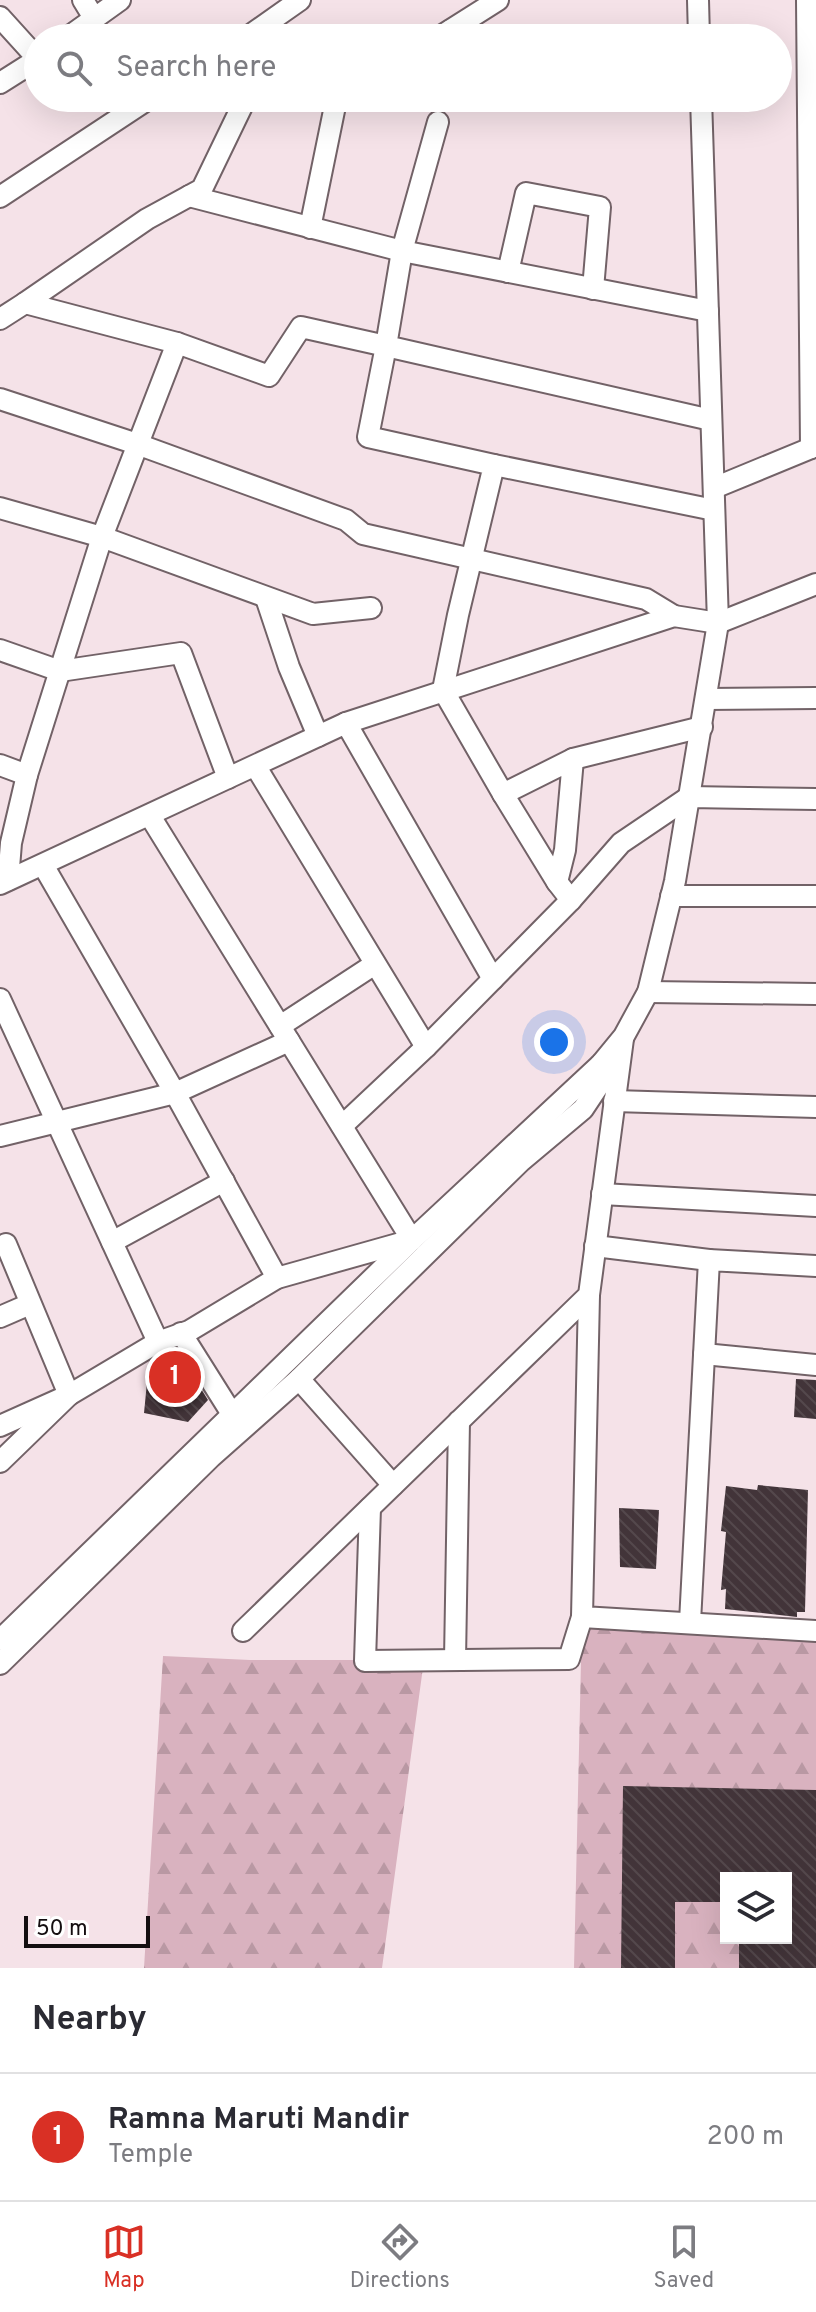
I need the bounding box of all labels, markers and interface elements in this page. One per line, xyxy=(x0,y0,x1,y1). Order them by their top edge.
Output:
search box xyxy=(24,24,792,112)
icon: search xyxy=(52,46,96,90)
text: Search here xyxy=(116,50,276,87)
your location xyxy=(534,1022,574,1062)
pin: 1 xyxy=(149,1347,201,1407)
map controls xyxy=(720,1872,792,1944)
button: layers xyxy=(720,1872,792,1944)
scale bar xyxy=(24,1912,150,1948)
text: 50 m xyxy=(36,1916,88,1943)
text: Nearby xyxy=(32,1999,147,2042)
text: Ramna Maruti Mandir xyxy=(108,2102,409,2139)
text: 1 xyxy=(53,2121,63,2154)
text: 200 m xyxy=(707,2121,784,2154)
text: Temple xyxy=(108,2139,193,2172)
tab: Map xyxy=(102,2220,146,2295)
tab: Directions xyxy=(350,2220,450,2295)
tab: Saved xyxy=(654,2220,714,2295)

